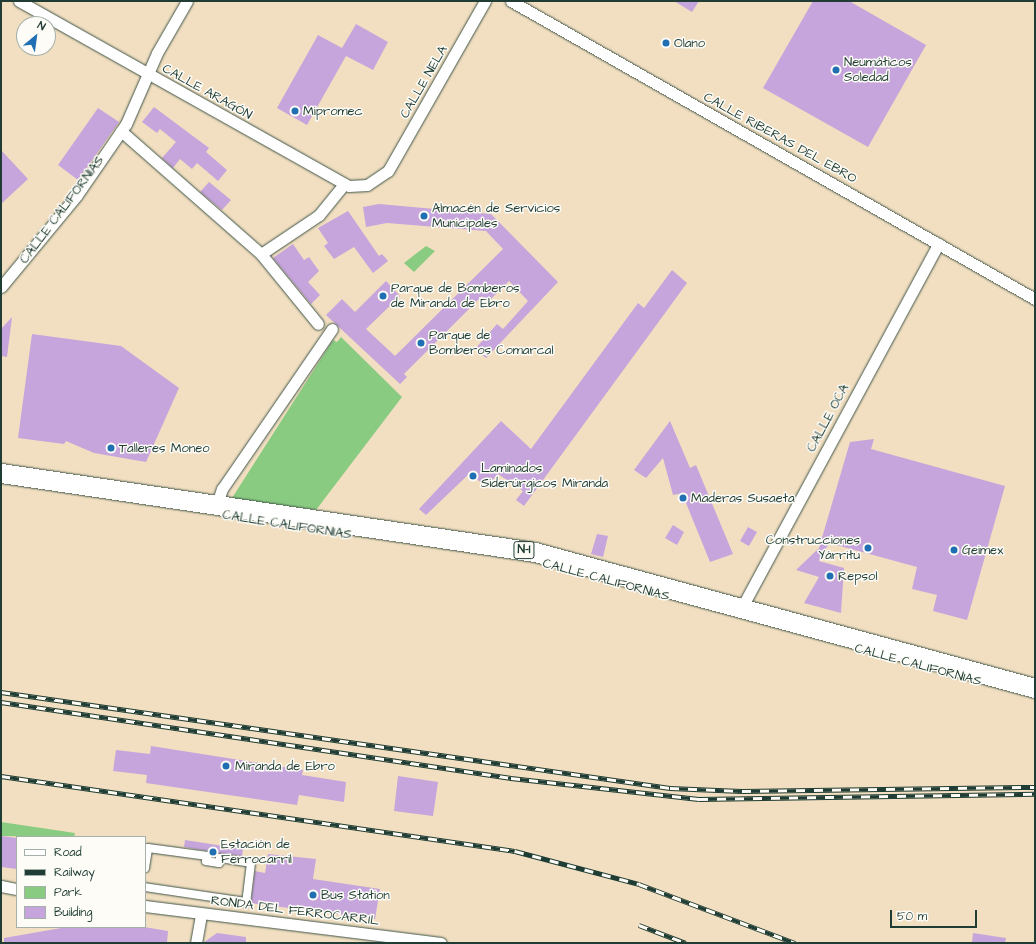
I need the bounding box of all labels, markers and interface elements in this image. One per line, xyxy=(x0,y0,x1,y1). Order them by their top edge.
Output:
north arrow xyxy=(16,16,56,56)
text: N xyxy=(35,18,48,34)
place label: Olano xyxy=(674,35,705,51)
marker: Olano xyxy=(661,38,671,48)
street label: CALLE NELA xyxy=(397,43,451,121)
place label: Neumáticos Soledad xyxy=(844,55,912,86)
street label: CALLE ARAGÓN xyxy=(159,61,255,123)
marker: Neumáticos Soledad xyxy=(831,65,841,75)
street label: CALLE RIBERAS DEL EBRO xyxy=(701,89,859,187)
place label: Mipromec xyxy=(303,103,363,119)
marker: Mipromec xyxy=(290,106,300,116)
street label: CALLE CALIFORNIAS xyxy=(16,153,108,267)
place label: Almacén de Servicios Municipales xyxy=(432,201,560,232)
marker: Almacén de Servicios Municipales xyxy=(419,211,429,221)
place label: Parque de Bomberos de Miranda de Ebro xyxy=(391,281,520,312)
marker: Parque de Bomberos de Miranda de Ebro xyxy=(378,291,388,301)
place label: Parque de Bomberos Comarcal xyxy=(429,328,554,359)
marker: Parque de Bomberos Comarcal xyxy=(416,338,426,348)
street label: CALLE OCA xyxy=(804,381,852,455)
place label: Talleres Moneo xyxy=(119,440,210,456)
marker: Talleres Moneo xyxy=(106,443,116,453)
place label: Laminados Siderúrgicos Miranda xyxy=(481,461,608,492)
marker: Laminados Siderúrgicos Miranda xyxy=(468,471,478,481)
place label: Maderas Susaeta xyxy=(691,490,795,506)
marker: Maderas Susaeta xyxy=(678,493,688,503)
street label: CALLE CALIFORNIAS xyxy=(221,507,353,543)
place label: Construcciones Yárritu xyxy=(766,533,860,564)
road number: N-I xyxy=(513,540,535,560)
place label: Geimex xyxy=(962,542,1003,558)
marker: Construcciones Yárritu xyxy=(863,543,873,553)
marker: Geimex xyxy=(949,545,959,555)
street label: CALLE CALIFORNIAS xyxy=(541,556,671,604)
place label: Repsol xyxy=(838,568,877,584)
marker: Repsol xyxy=(825,571,835,581)
street label: CALLE CALIFORNIAS xyxy=(853,641,983,689)
place label: Miranda de Ebro xyxy=(235,758,335,774)
marker: Miranda de Ebro xyxy=(220,760,232,772)
legend xyxy=(16,836,146,928)
place label: Estación de Ferrocarril xyxy=(221,837,292,868)
text: Road xyxy=(54,844,82,861)
marker: Estación de Ferrocarril xyxy=(208,847,218,857)
text: Railway xyxy=(54,864,95,881)
text: Park xyxy=(54,884,82,901)
place label: Bus Station xyxy=(321,887,390,903)
marker: Bus Station xyxy=(308,890,318,900)
street label: RONDA DEL FERROCARRIL xyxy=(210,893,380,929)
scale bar xyxy=(892,902,979,928)
text: Building xyxy=(54,904,92,921)
text: 50 m xyxy=(897,908,927,925)

